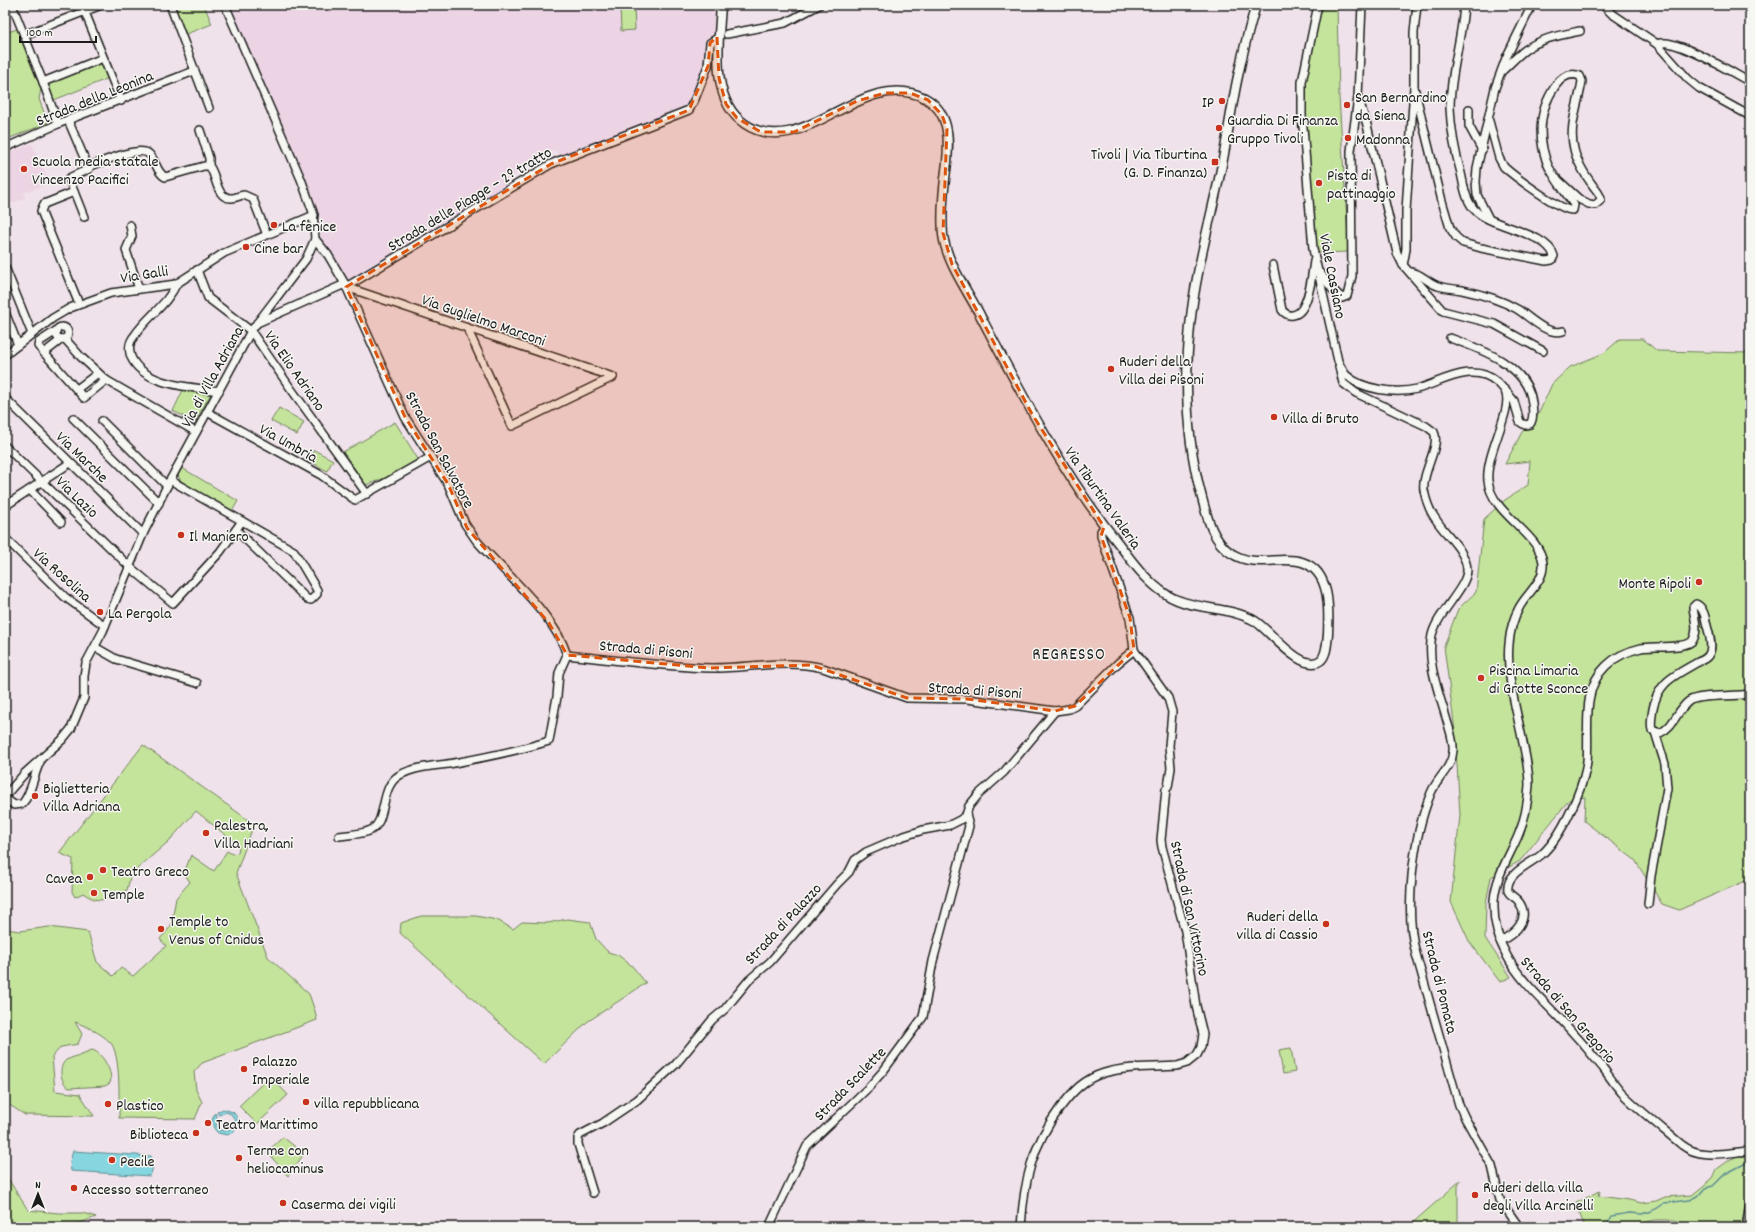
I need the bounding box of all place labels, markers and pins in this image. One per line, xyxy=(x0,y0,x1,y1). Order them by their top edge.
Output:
place label: San Bernardino da Siena xyxy=(1355,87,1447,128)
place label: IP xyxy=(1202,92,1214,115)
marker: IP xyxy=(1217,96,1227,106)
marker: San Bernardino da Siena xyxy=(1342,100,1352,110)
place label: Guardia Di Finanza Gruppo Tivoli xyxy=(1227,110,1338,151)
marker: Guardia Di Finanza Gruppo Tivoli xyxy=(1214,123,1224,133)
place label: Madonna xyxy=(1356,129,1410,152)
marker: Madonna xyxy=(1343,133,1353,143)
place label: Tivoli | Via Tiburtina (G. D. Finanza) xyxy=(1091,144,1207,185)
place label: Scuola media statale Vincenzo Pacifici xyxy=(32,151,159,192)
marker: Tivoli | Via Tiburtina (G. D. Finanza) xyxy=(1210,157,1220,167)
marker: Scuola media statale Vincenzo Pacifici xyxy=(19,164,29,174)
place label: Pista di pattinaggio xyxy=(1327,165,1396,206)
marker: Pista di pattinaggio xyxy=(1314,178,1324,188)
place label: La fenice xyxy=(282,216,336,239)
marker: La fenice xyxy=(269,220,279,230)
place label: Cine bar xyxy=(254,238,303,261)
marker: Cine bar xyxy=(241,242,251,252)
place label: Ruderi della Villa dei Pisoni xyxy=(1119,351,1204,392)
marker: Ruderi della Villa dei Pisoni xyxy=(1106,364,1116,374)
place label: Villa di Bruto xyxy=(1282,408,1359,431)
marker: Villa di Bruto xyxy=(1269,412,1279,422)
place label: Il Maniero xyxy=(189,526,249,549)
marker: Il Maniero xyxy=(176,530,186,540)
place label: Monte Ripoli xyxy=(1619,573,1691,596)
marker: Monte Ripoli xyxy=(1694,577,1704,587)
place label: La Pergola xyxy=(108,603,172,626)
marker: La Pergola xyxy=(95,607,105,617)
place label: Piscina Limaria di Grotte Sconce xyxy=(1489,660,1588,701)
marker: Piscina Limaria di Grotte Sconce xyxy=(1476,673,1486,683)
place label: Biglietteria Villa Adriana xyxy=(43,778,120,819)
marker: Biglietteria Villa Adriana xyxy=(30,791,40,801)
place label: Palestra, Villa Hadriani xyxy=(214,815,293,856)
marker: Palestra, Villa Hadriani xyxy=(201,828,211,838)
place label: Teatro Greco xyxy=(111,861,189,884)
marker: Teatro Greco xyxy=(98,865,108,875)
place label: Cavea xyxy=(45,868,82,891)
marker: Cavea xyxy=(85,872,95,882)
place label: Temple xyxy=(102,884,145,907)
marker: Temple xyxy=(89,888,99,898)
place label: Ruderi della villa di Cassio xyxy=(1237,906,1318,947)
place label: Temple to Venus of Cnidus xyxy=(169,911,264,952)
marker: Ruderi della villa di Cassio xyxy=(1321,919,1331,929)
marker: Temple to Venus of Cnidus xyxy=(156,924,166,934)
place label: Palazzo Imperiale xyxy=(252,1051,310,1092)
marker: Palazzo Imperiale xyxy=(239,1064,249,1074)
place label: villa repubblicana xyxy=(314,1093,420,1116)
place label: Plastico xyxy=(116,1095,164,1118)
marker: villa repubblicana xyxy=(301,1097,311,1107)
marker: Plastico xyxy=(103,1099,113,1109)
place label: Teatro Marittimo xyxy=(216,1114,318,1137)
marker: Teatro Marittimo xyxy=(203,1118,213,1128)
place label: Biblioteca xyxy=(130,1124,188,1147)
marker: Biblioteca xyxy=(191,1128,201,1138)
place label: Terme con heliocaminus xyxy=(247,1140,324,1181)
place label: Pecile xyxy=(120,1151,155,1174)
marker: Terme con heliocaminus xyxy=(234,1153,244,1163)
marker: Pecile xyxy=(107,1155,117,1165)
place label: Ruderi della villa degli Villa Arcinelli xyxy=(1483,1177,1593,1218)
place label: Accesso sotterraneo xyxy=(82,1179,209,1202)
marker: Accesso sotterraneo xyxy=(69,1183,79,1193)
marker: Ruderi della villa degli Villa Arcinelli xyxy=(1470,1190,1480,1200)
place label: Caserma dei vigili xyxy=(291,1194,396,1217)
marker: Caserma dei vigili xyxy=(278,1198,288,1208)

